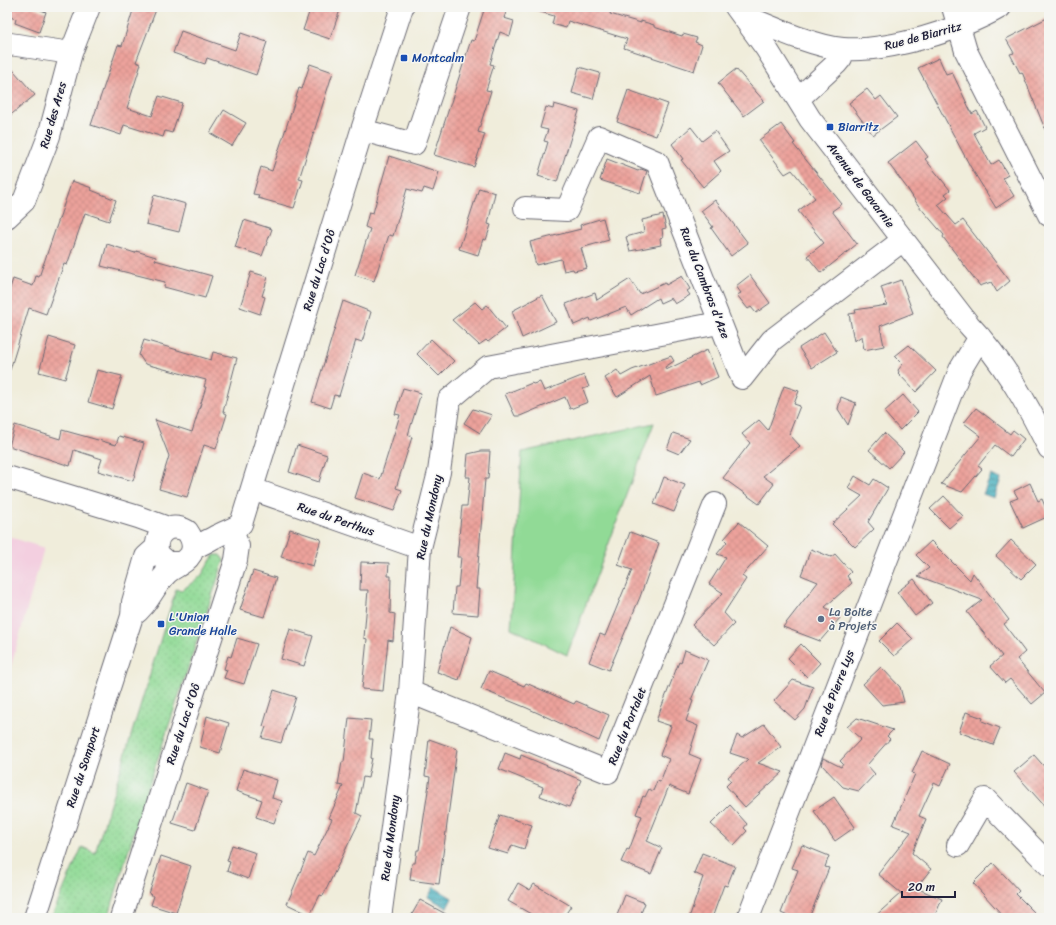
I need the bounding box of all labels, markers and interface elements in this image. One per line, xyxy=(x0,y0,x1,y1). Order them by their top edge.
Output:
street label: Rue de Biarritz xyxy=(882,15,964,57)
place label: Montcalm xyxy=(412,47,464,69)
marker: Montcalm xyxy=(399,53,409,63)
street label: Rue des Ares xyxy=(33,79,73,151)
place label: Biarritz xyxy=(838,116,879,138)
marker: Biarritz xyxy=(825,122,835,132)
street label: Avenue de Gavarnie xyxy=(821,136,901,233)
street label: Rue du Cambras d'Aze xyxy=(674,224,736,342)
street label: Rue du Lac d'Oô xyxy=(296,226,342,314)
street label: Rue du Mondony xyxy=(409,472,449,562)
street label: Rue du Perthus xyxy=(294,496,378,543)
place label: La Boite à Projets xyxy=(829,601,877,637)
place label: L'Union Grande Halle xyxy=(169,606,237,642)
marker: La Boite à Projets xyxy=(816,614,826,624)
marker: L'Union Grande Halle xyxy=(156,619,166,629)
street label: Rue de Pierre Lys xyxy=(807,646,861,739)
street label: Rue du Lac d'Oô xyxy=(160,680,207,767)
street label: Rue du Portalet xyxy=(601,684,653,768)
street label: Rue du Somport xyxy=(60,724,106,810)
street label: Rue du Mondony xyxy=(374,793,406,882)
scale bar xyxy=(902,873,955,899)
text: 20 m xyxy=(908,876,935,898)

